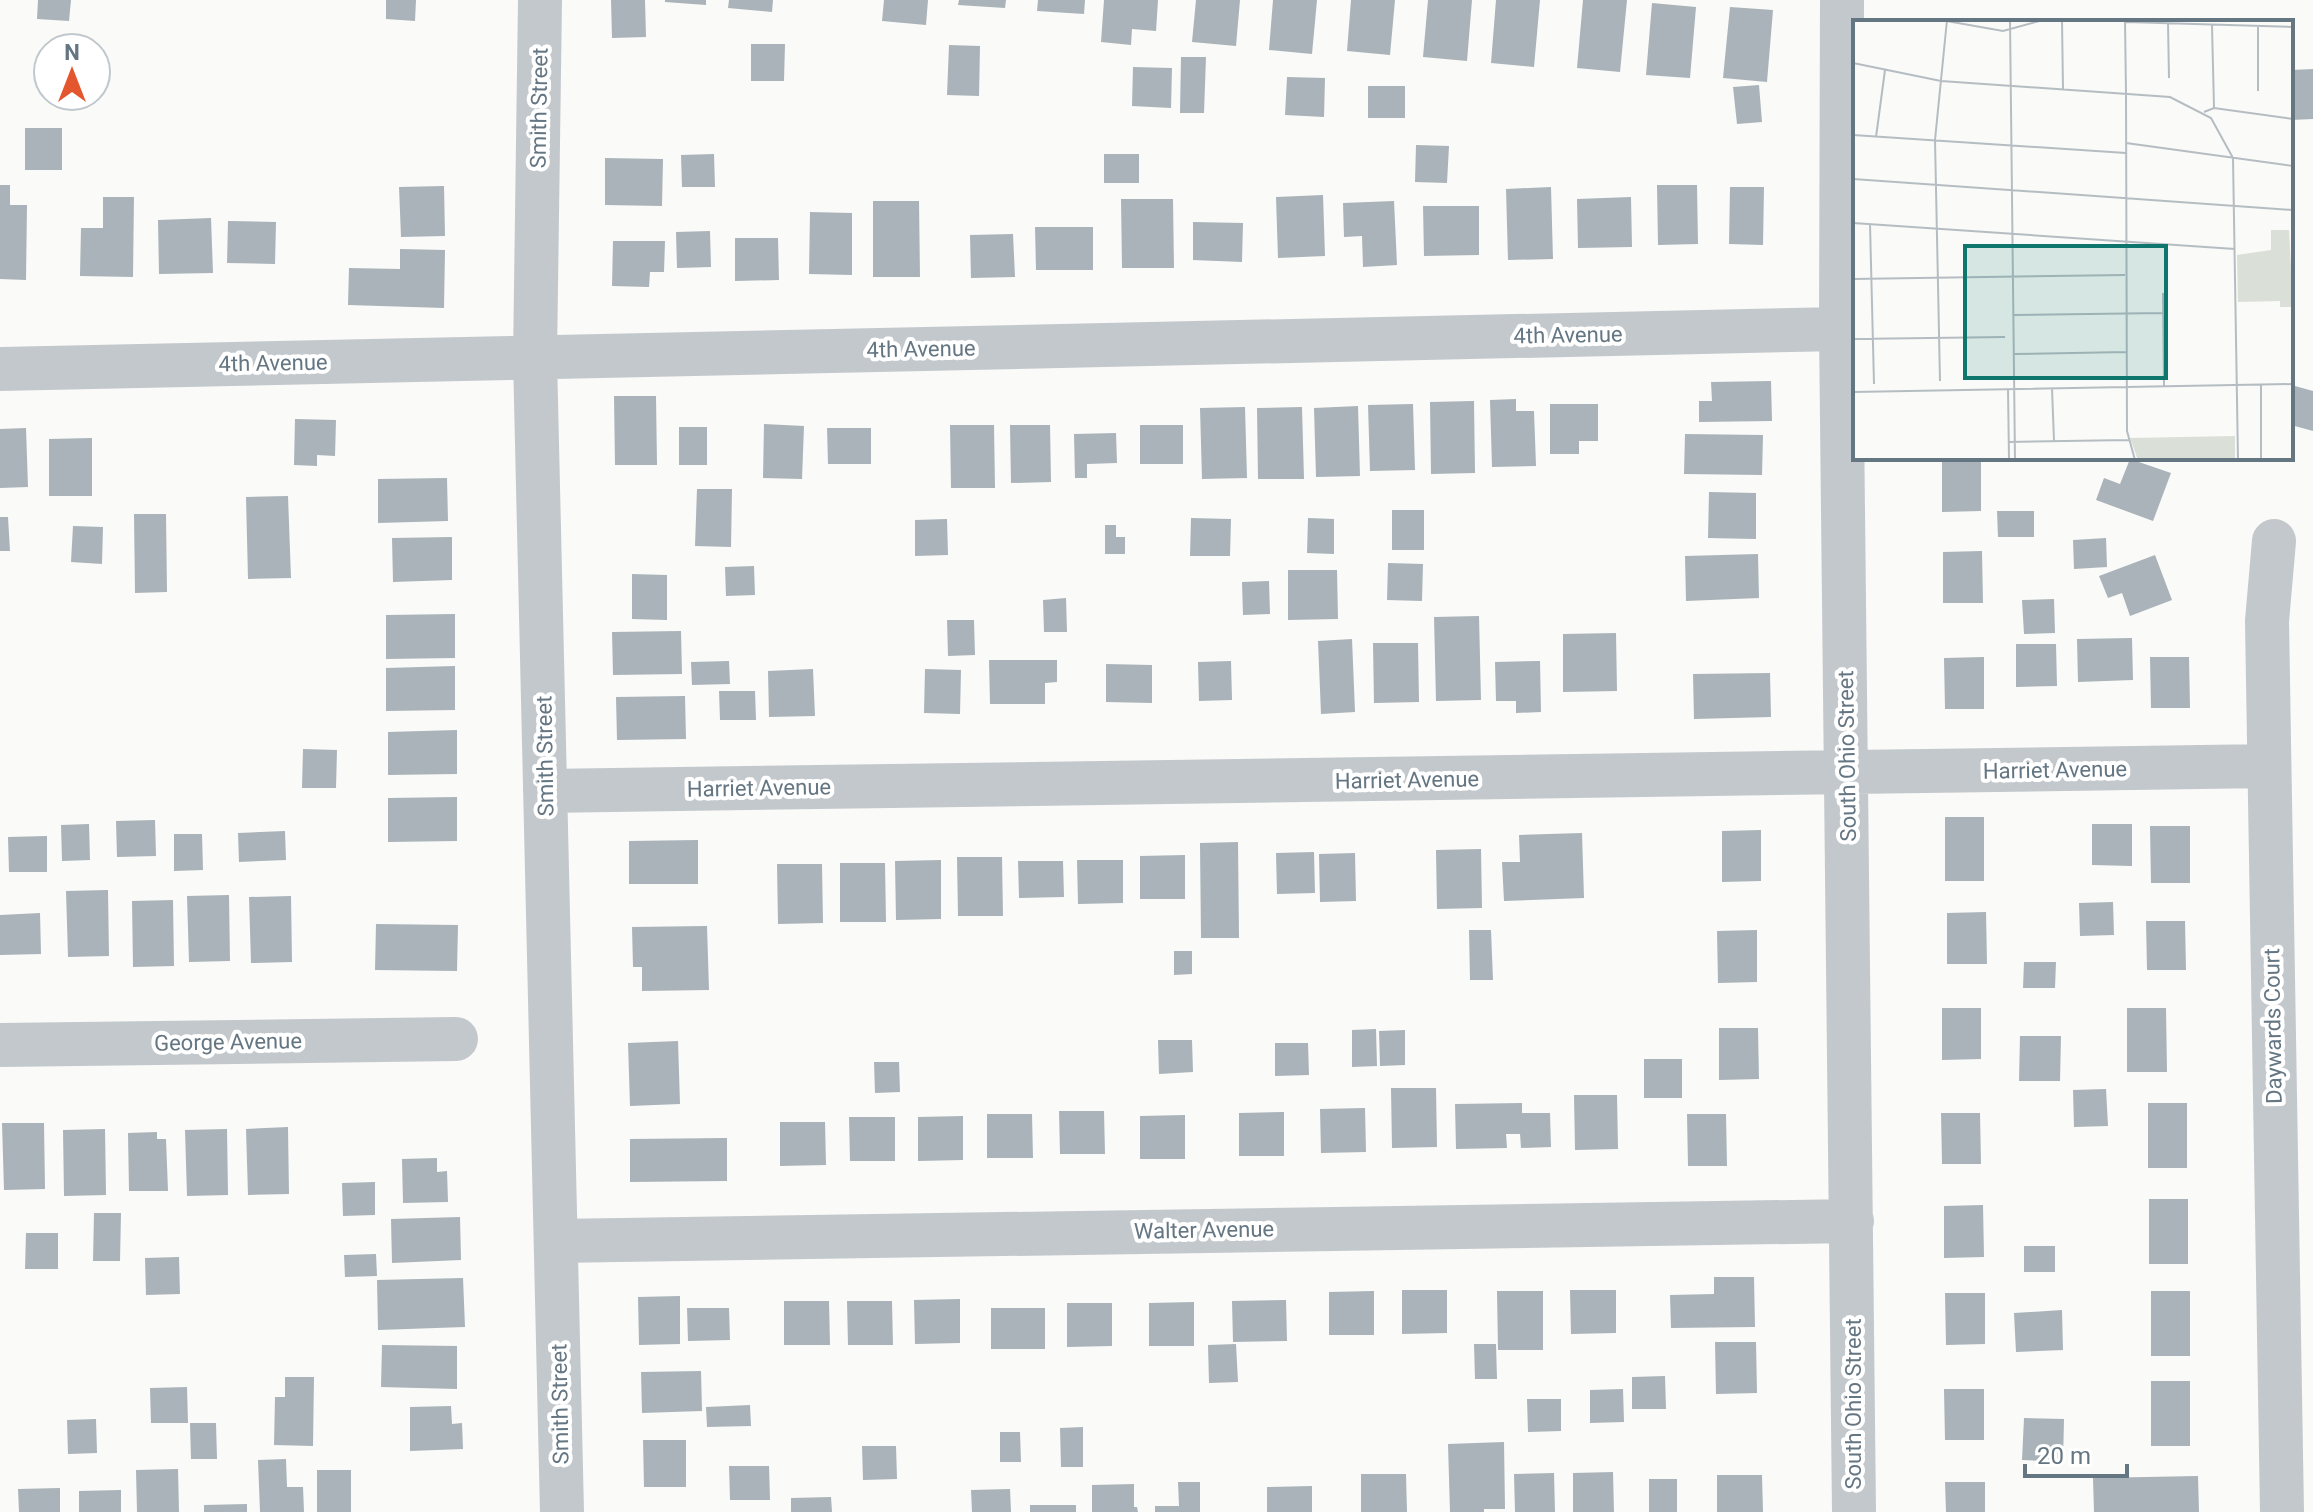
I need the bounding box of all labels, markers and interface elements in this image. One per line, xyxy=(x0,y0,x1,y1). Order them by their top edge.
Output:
inset map xyxy=(1853,20,2293,460)
north arrow xyxy=(32,32,112,112)
text: N xyxy=(64,40,80,65)
street label: Smith Street xyxy=(525,48,553,168)
street label: 4th Avenue xyxy=(1513,322,1623,348)
street label: 4th Avenue xyxy=(866,336,976,362)
street label: 4th Avenue xyxy=(218,350,328,376)
street label: South Ohio Street xyxy=(1833,670,1861,842)
street label: Smith Street xyxy=(531,696,559,816)
street label: Harriet Avenue xyxy=(1983,756,2127,784)
street label: Harriet Avenue xyxy=(1335,766,1479,794)
street label: Harriet Avenue xyxy=(687,774,831,802)
street label: Daywards Court xyxy=(2259,948,2287,1104)
street label: George Avenue xyxy=(154,1028,302,1056)
street label: Walter Avenue xyxy=(1134,1216,1274,1244)
street label: South Ohio Street xyxy=(1841,1318,1866,1490)
street label: Smith Street xyxy=(546,1344,574,1464)
scale bar xyxy=(2025,1428,2127,1478)
text: 20 m xyxy=(2037,1442,2091,1470)

